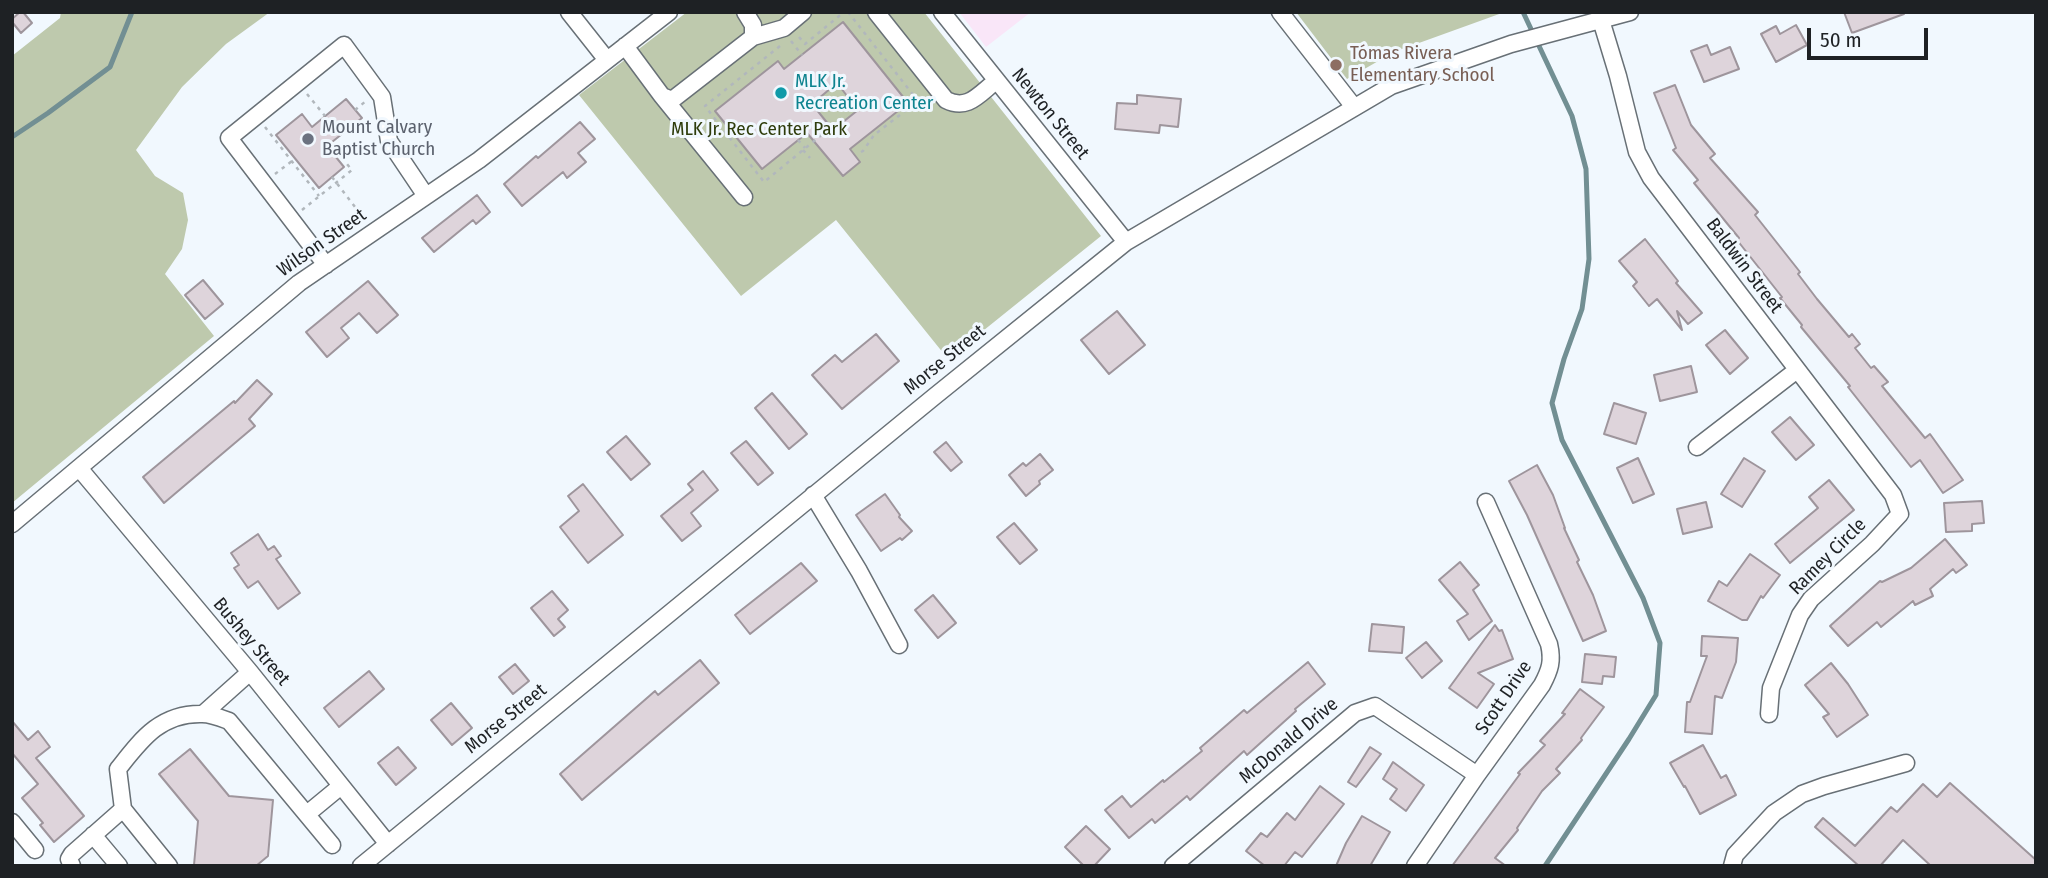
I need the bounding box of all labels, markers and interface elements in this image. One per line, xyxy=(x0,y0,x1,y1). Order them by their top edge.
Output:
scale bar xyxy=(1810,14,1931,58)
text: 50 m xyxy=(1820,27,1862,53)
place label: Tómas Rivera Elementary School xyxy=(1350,43,1495,87)
marker: Tómas Rivera Elementary School xyxy=(1328,57,1344,73)
street label: Newton Street xyxy=(1006,64,1094,164)
place label: MLK Jr. Recreation Center xyxy=(795,71,933,115)
marker: MLK Jr. Recreation Center xyxy=(773,85,789,101)
place label: Mount Calvary Baptist Church xyxy=(322,117,435,161)
park label: MLK Jr. Rec Center Park xyxy=(671,119,847,141)
marker: Mount Calvary Baptist Church xyxy=(300,131,316,147)
street label: Wilson Street xyxy=(273,204,371,282)
street label: Baldwin Street xyxy=(1701,214,1787,318)
street label: Morse Street xyxy=(900,320,990,400)
street label: Ramey Circle xyxy=(1785,514,1871,600)
street label: Bushey Street xyxy=(208,594,294,690)
street label: Scott Drive xyxy=(1471,657,1537,739)
street label: Morse Street xyxy=(461,679,551,759)
street label: McDonald Drive xyxy=(1235,693,1343,789)

